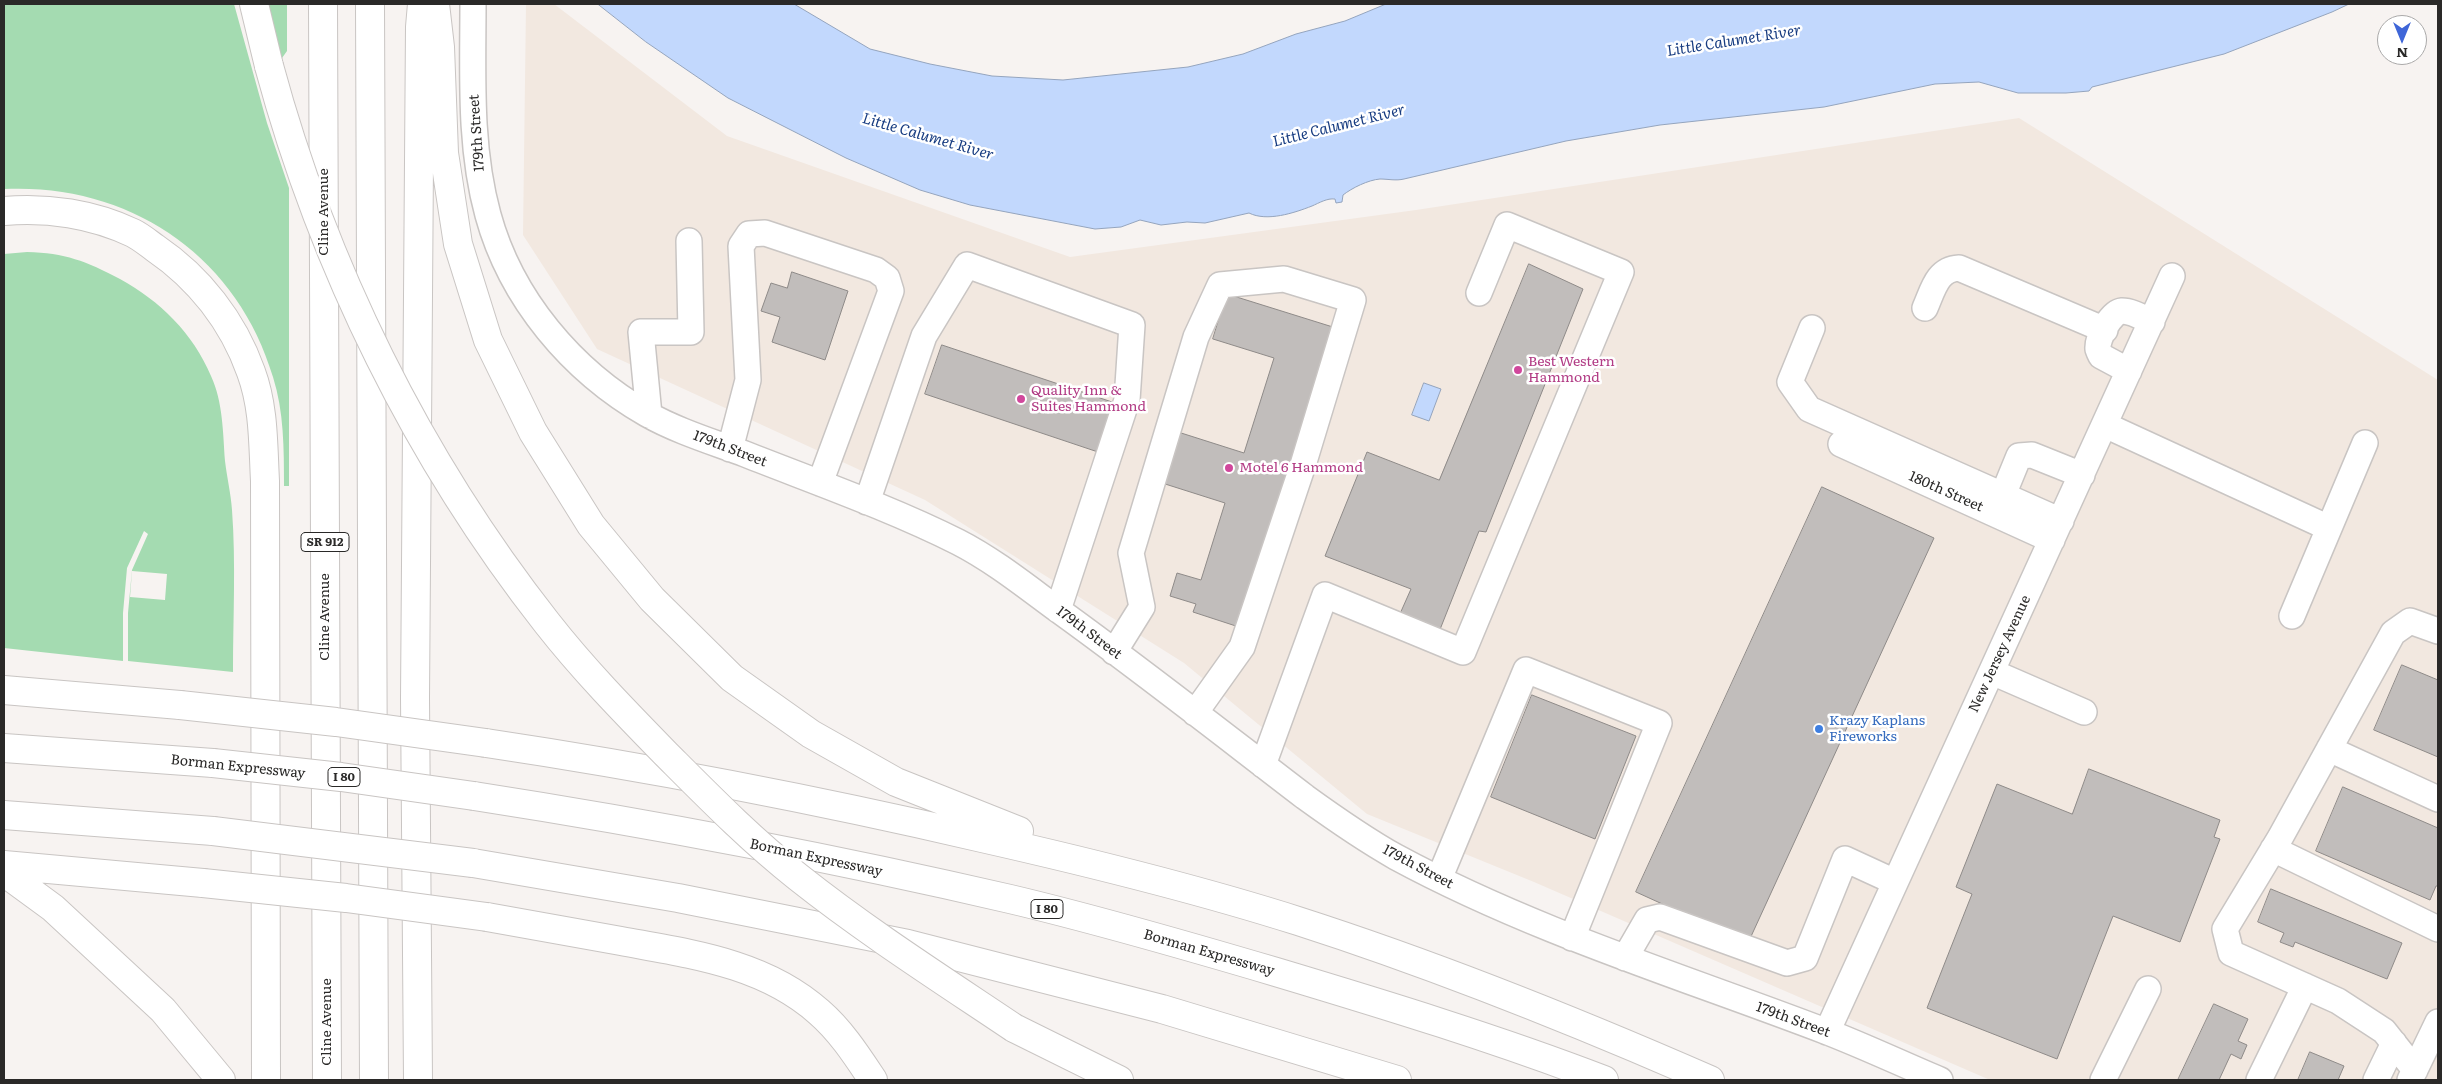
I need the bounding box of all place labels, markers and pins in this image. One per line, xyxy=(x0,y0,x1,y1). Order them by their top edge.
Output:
place label: Best Western Hammond xyxy=(1528,354,1615,387)
marker: Best Western Hammond xyxy=(1512,364,1524,376)
place label: Quality Inn & Suites Hammond xyxy=(1031,383,1146,416)
marker: Quality Inn & Suites Hammond xyxy=(1015,393,1027,405)
place label: Motel 6 Hammond xyxy=(1239,460,1363,476)
marker: Motel 6 Hammond xyxy=(1223,462,1235,474)
place label: Krazy Kaplans Fireworks xyxy=(1829,713,1925,746)
marker: Krazy Kaplans Fireworks xyxy=(1813,723,1825,735)

